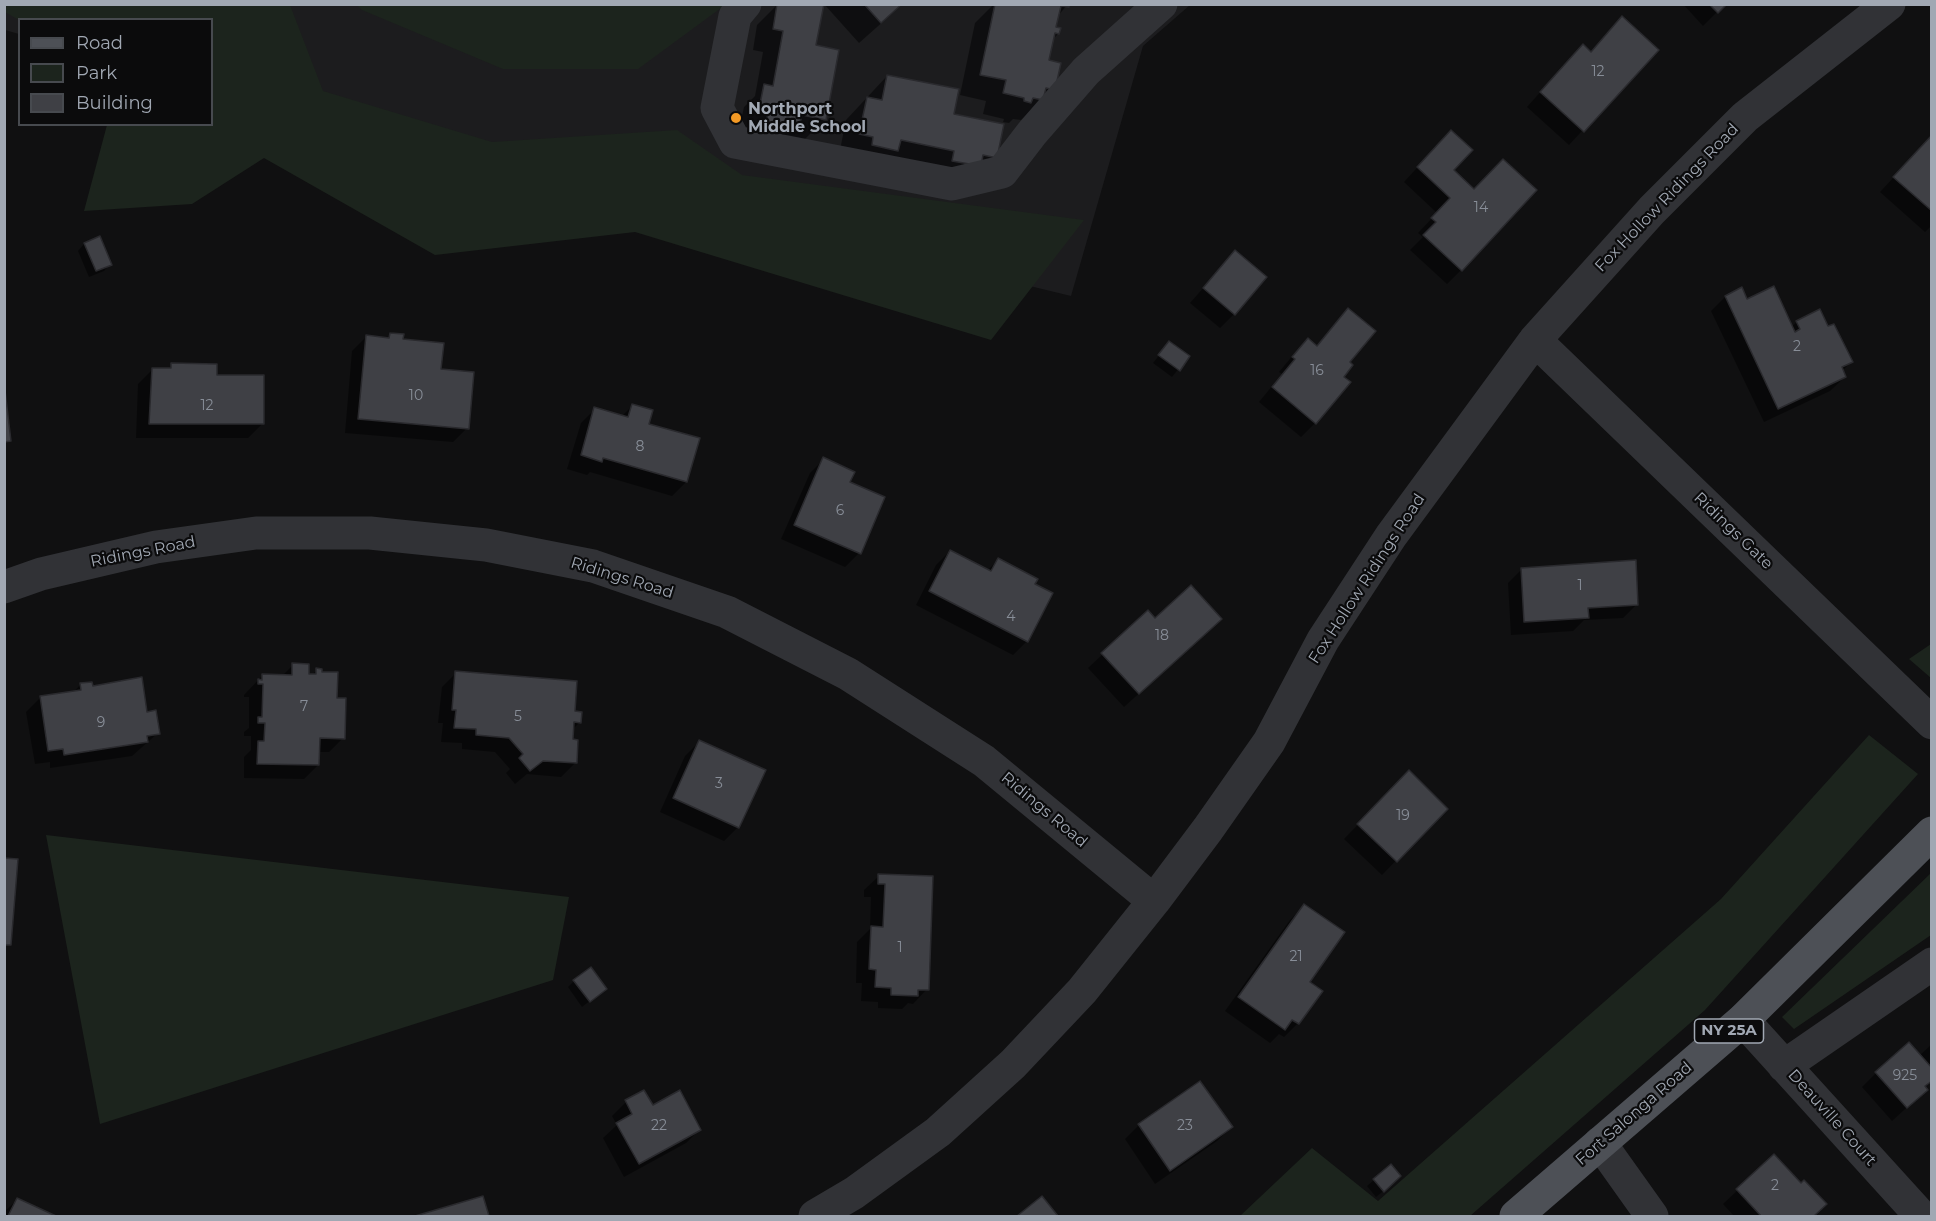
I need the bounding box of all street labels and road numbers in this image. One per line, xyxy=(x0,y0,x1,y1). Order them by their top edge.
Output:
street label: Fox Hollow Ridings Road xyxy=(1591,120,1743,276)
street label: Ridings Gate xyxy=(1689,489,1777,573)
street label: Fox Hollow Ridings Road xyxy=(1305,490,1429,668)
street label: Ridings Road xyxy=(89,532,197,572)
street label: Ridings Road xyxy=(568,553,676,603)
street label: Ridings Road xyxy=(997,768,1091,852)
road number: NY 25A xyxy=(1694,1019,1764,1043)
street label: Fort Salonga Road xyxy=(1572,1058,1696,1170)
street label: Deauville Court xyxy=(1784,1066,1880,1170)

